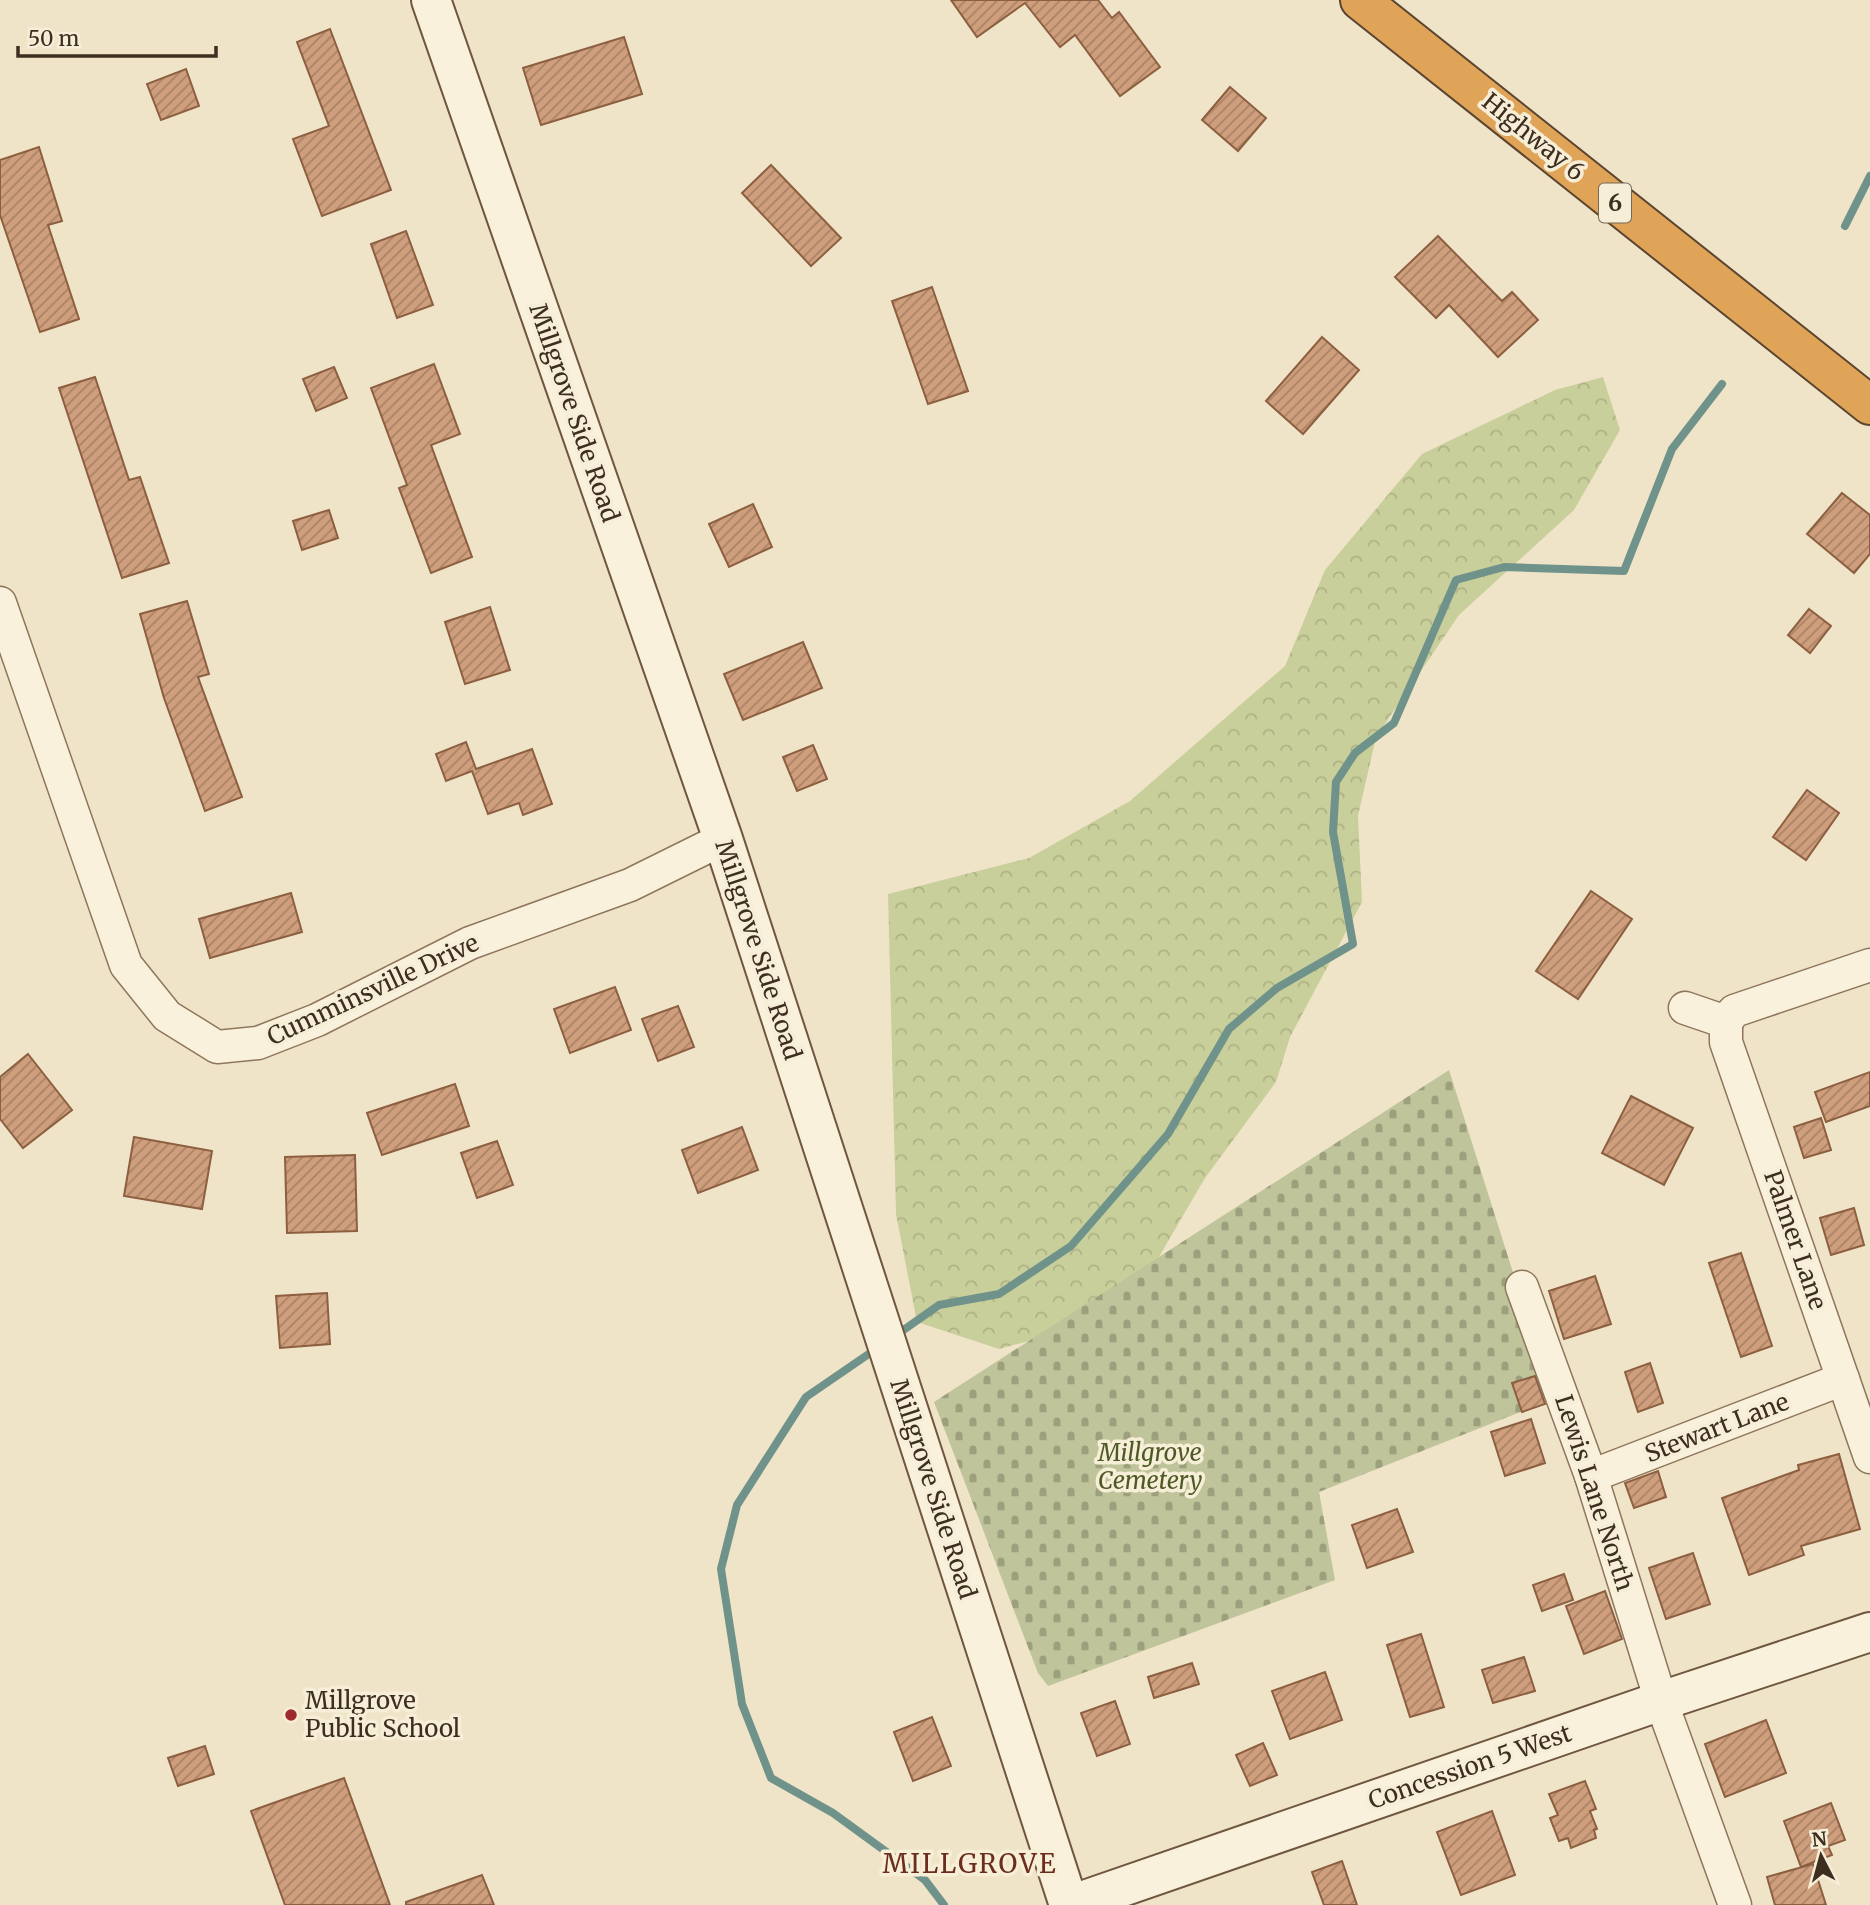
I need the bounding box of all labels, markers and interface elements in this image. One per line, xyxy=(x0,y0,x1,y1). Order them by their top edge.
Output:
scale bar xyxy=(18,14,215,58)
text: 50 m xyxy=(28,25,79,52)
street label: Highway 6 xyxy=(1476,86,1591,187)
road number: 6 xyxy=(1599,184,1631,222)
street label: Millgrove Side Road xyxy=(522,299,626,526)
street label: Millgrove Side Road xyxy=(708,836,809,1064)
street label: Cumminsville Drive xyxy=(262,927,484,1052)
street label: Palmer Lane xyxy=(1757,1166,1834,1314)
street label: Millgrove Side Road xyxy=(883,1375,984,1603)
street label: Stewart Lane xyxy=(1640,1386,1793,1469)
street label: Lewis Lane North xyxy=(1548,1391,1641,1595)
park label: Millgrove Cemetery xyxy=(1097,1437,1202,1496)
place label: Millgrove Public School xyxy=(305,1685,460,1744)
marker: Millgrove Public School xyxy=(283,1707,299,1723)
street label: Concession 5 West xyxy=(1364,1717,1576,1816)
north arrow xyxy=(1786,1821,1856,1891)
text: N xyxy=(1811,1826,1828,1852)
district label: MILLGROVE xyxy=(883,1847,1057,1880)

